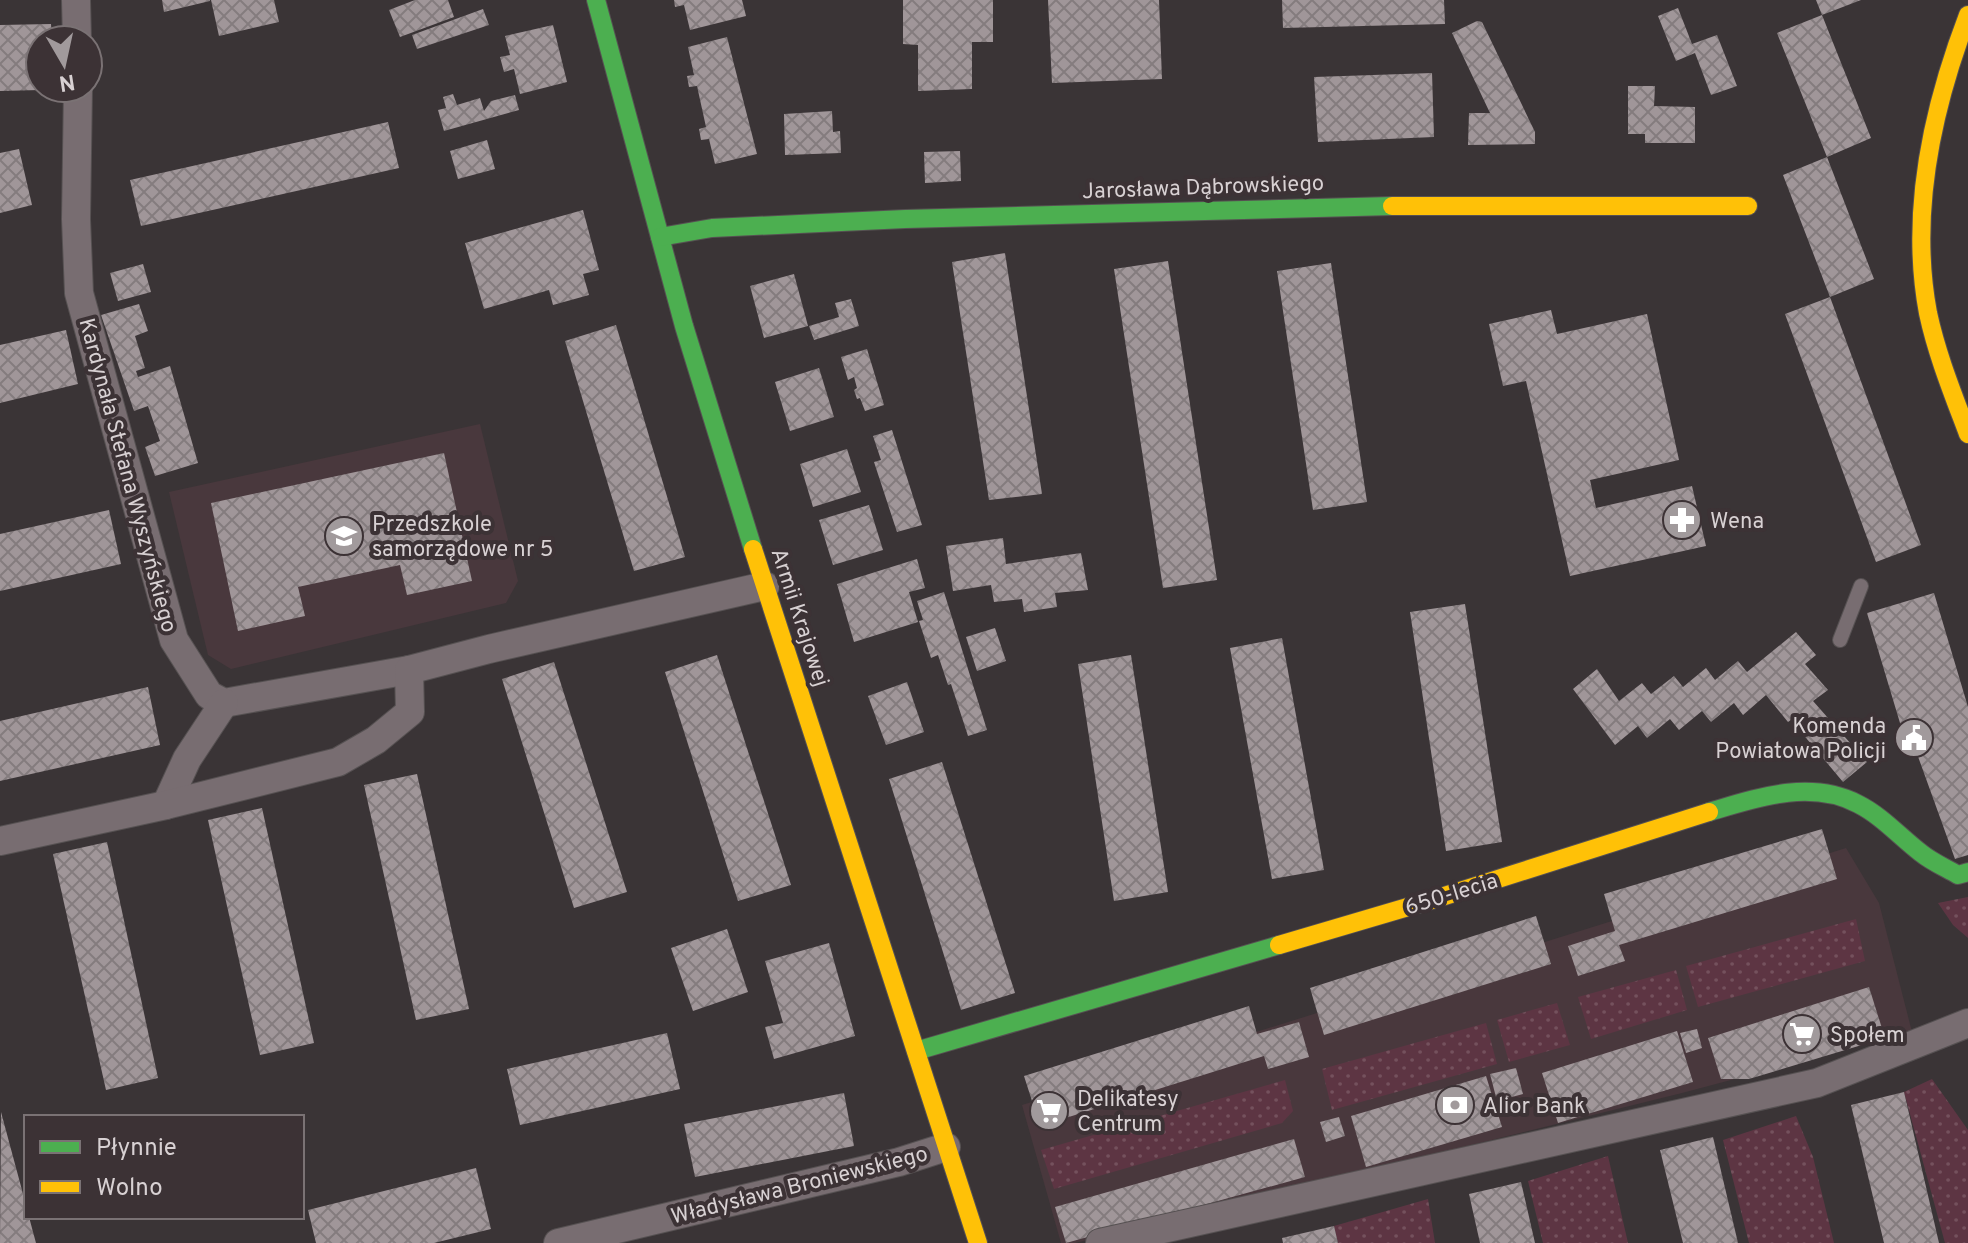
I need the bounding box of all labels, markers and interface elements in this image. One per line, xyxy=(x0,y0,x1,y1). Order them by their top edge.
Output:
north arrow xyxy=(24,24,104,104)
text: N xyxy=(57,67,77,96)
street label: Jarosława Dąbrowskiego xyxy=(1082,171,1325,206)
street label: Kardynała Stefana Wyszyńskiego xyxy=(72,316,182,636)
pharmacy icon: Wena xyxy=(1661,499,1703,541)
place label: Wena xyxy=(1710,509,1764,536)
place label: Przedszkole samorządowe nr 5 xyxy=(372,512,553,564)
school or university icon: Przedszkole samorządowe nr 5 xyxy=(323,515,365,557)
street label: Armii Krajowej xyxy=(764,545,834,690)
place label: Komenda Powiatowa Policji xyxy=(1715,714,1886,766)
public building icon: Komenda Powiatowa Policji xyxy=(1893,717,1935,759)
street label: 650-lecia xyxy=(1402,868,1501,922)
supermarket icon: Społem xyxy=(1781,1013,1823,1055)
place label: Społem xyxy=(1830,1023,1905,1050)
bank icon: Alior Bank xyxy=(1434,1084,1476,1126)
place label: Delikatesy Centrum xyxy=(1077,1087,1179,1139)
supermarket icon: Delikatesy Centrum xyxy=(1028,1090,1070,1132)
place label: Alior Bank xyxy=(1483,1094,1586,1121)
legend xyxy=(24,1115,304,1219)
text: Płynnie xyxy=(96,1134,177,1164)
street label: Władysława Broniewskiego xyxy=(668,1141,931,1231)
text: Wolno xyxy=(96,1174,163,1204)

